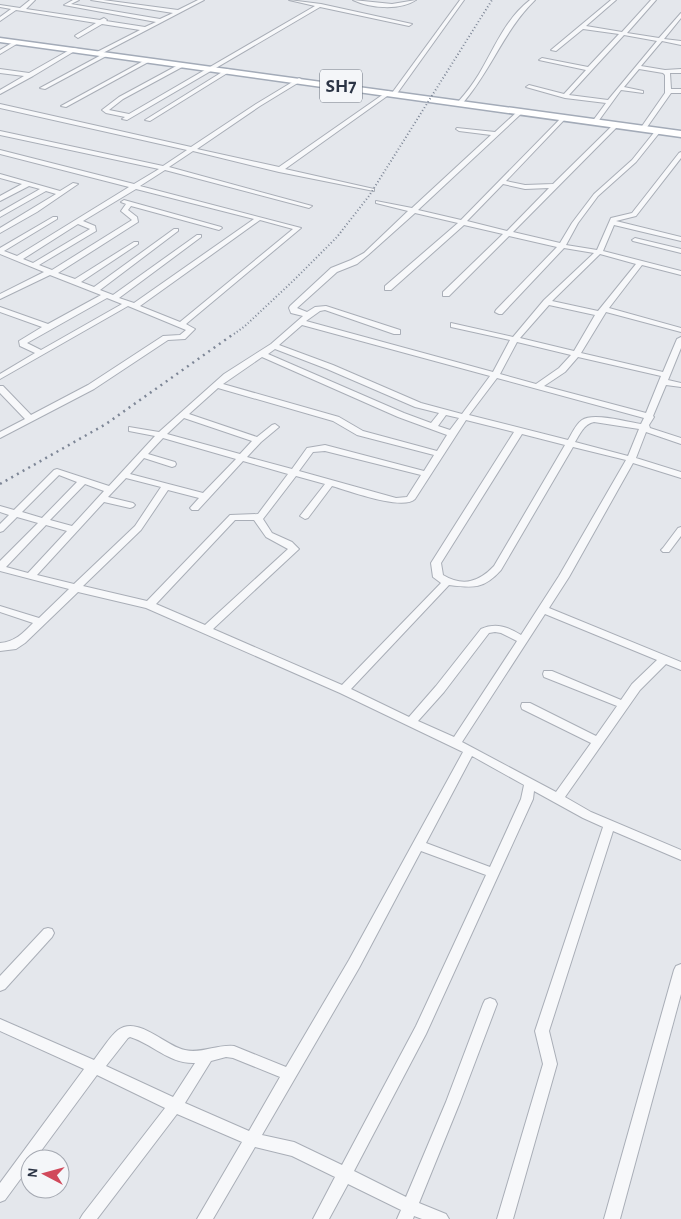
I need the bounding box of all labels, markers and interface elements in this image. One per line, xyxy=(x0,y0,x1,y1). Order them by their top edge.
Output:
road number: SH7 xyxy=(320,70,362,102)
north arrow xyxy=(20,1149,70,1199)
text: N xyxy=(26,1167,41,1178)

